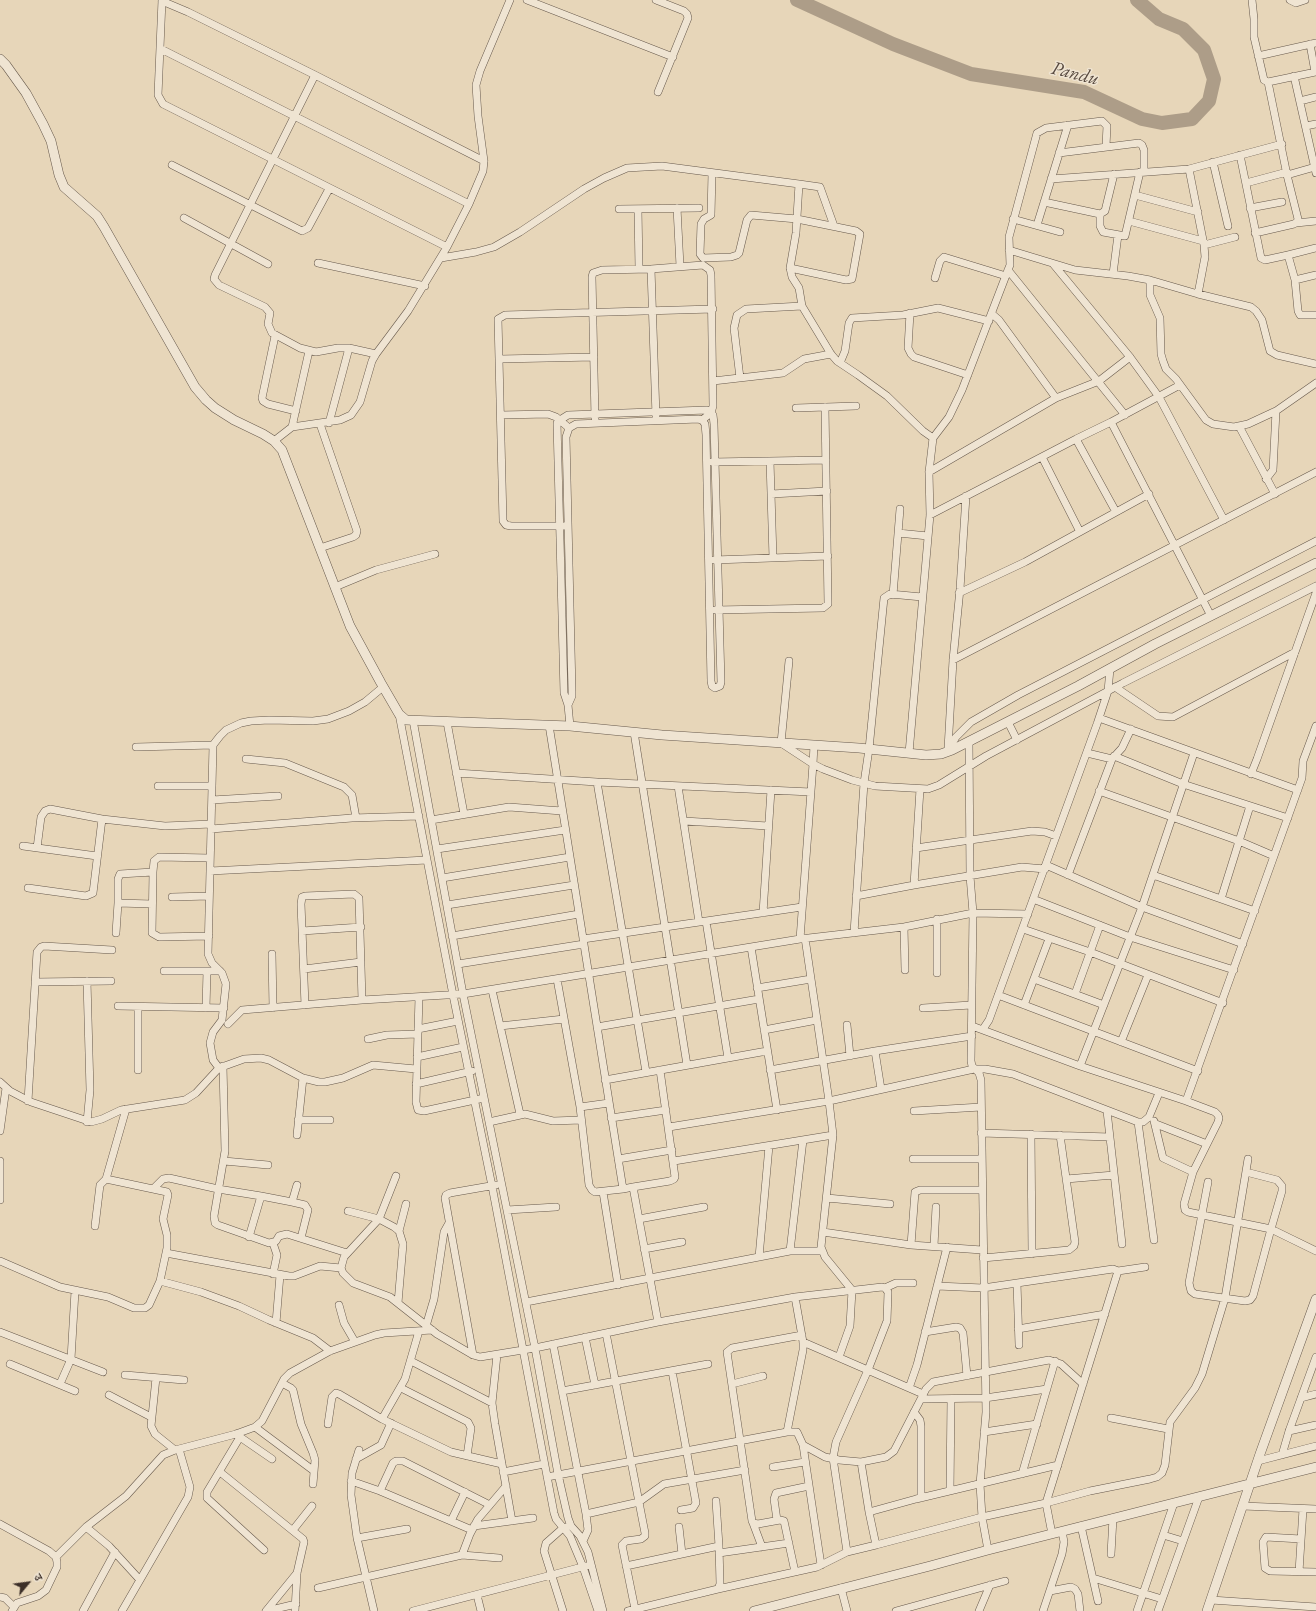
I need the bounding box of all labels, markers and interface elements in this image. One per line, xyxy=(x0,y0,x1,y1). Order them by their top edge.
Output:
water label: Pandu xyxy=(1049,57,1101,91)
north arrow xyxy=(8,1563,48,1603)
text: उ xyxy=(31,1571,46,1583)

